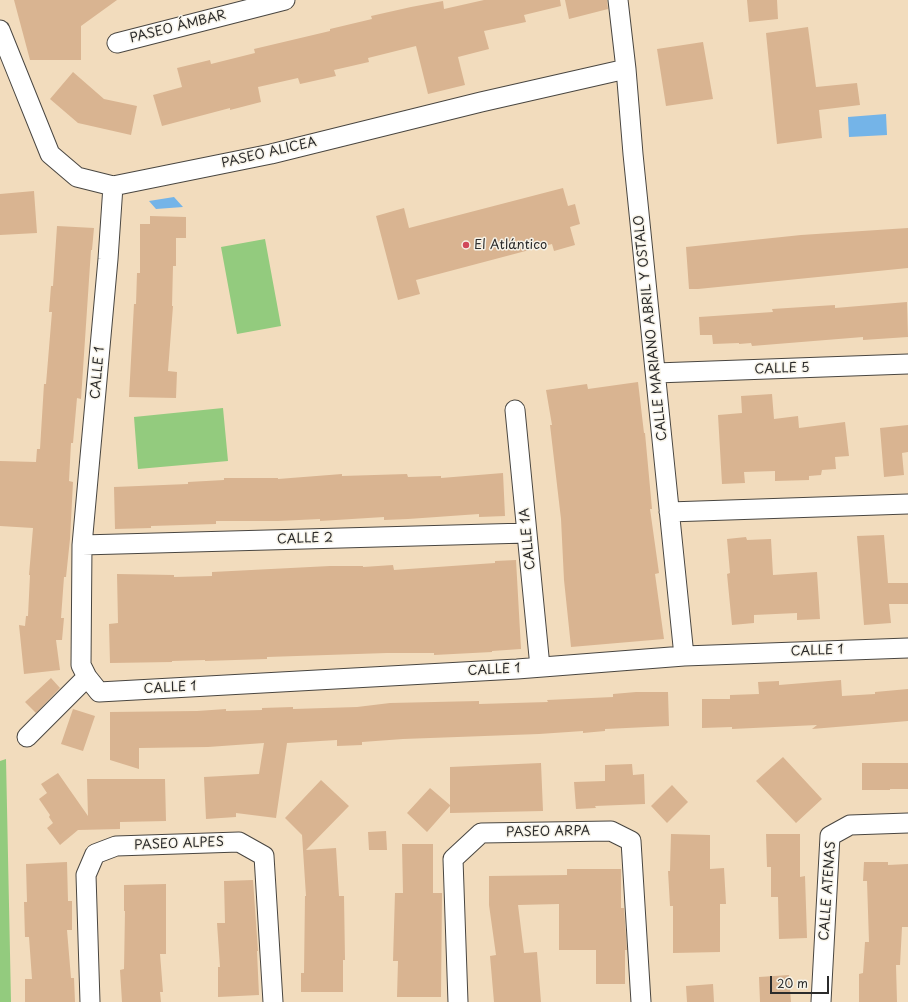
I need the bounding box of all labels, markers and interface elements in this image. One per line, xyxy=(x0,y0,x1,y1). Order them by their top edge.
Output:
street label: PASEO ÁMBAR xyxy=(128,7,228,47)
street label: PASEO ALICEA xyxy=(220,134,318,172)
street label: CALLE MARIANO ABRIL Y OSTALO xyxy=(631,214,671,442)
place label: El Atlántico xyxy=(474,237,547,253)
marker: El Atlántico xyxy=(461,240,471,250)
street label: CALLE 1 xyxy=(88,346,108,400)
street label: CALLE 5 xyxy=(754,360,810,378)
street label: CALLE 1A xyxy=(517,507,539,571)
street label: CALLE 2 xyxy=(277,530,333,548)
street label: CALLE 1 xyxy=(790,642,844,660)
street label: CALLE 1 xyxy=(467,661,521,679)
street label: CALLE 1 xyxy=(143,679,197,697)
street label: PASEO ARPA xyxy=(506,823,590,841)
street label: PASEO ALPES xyxy=(134,835,224,853)
street label: CALLE ATENAS xyxy=(817,841,839,941)
scale bar xyxy=(772,968,831,994)
text: 20 m xyxy=(777,974,808,992)

